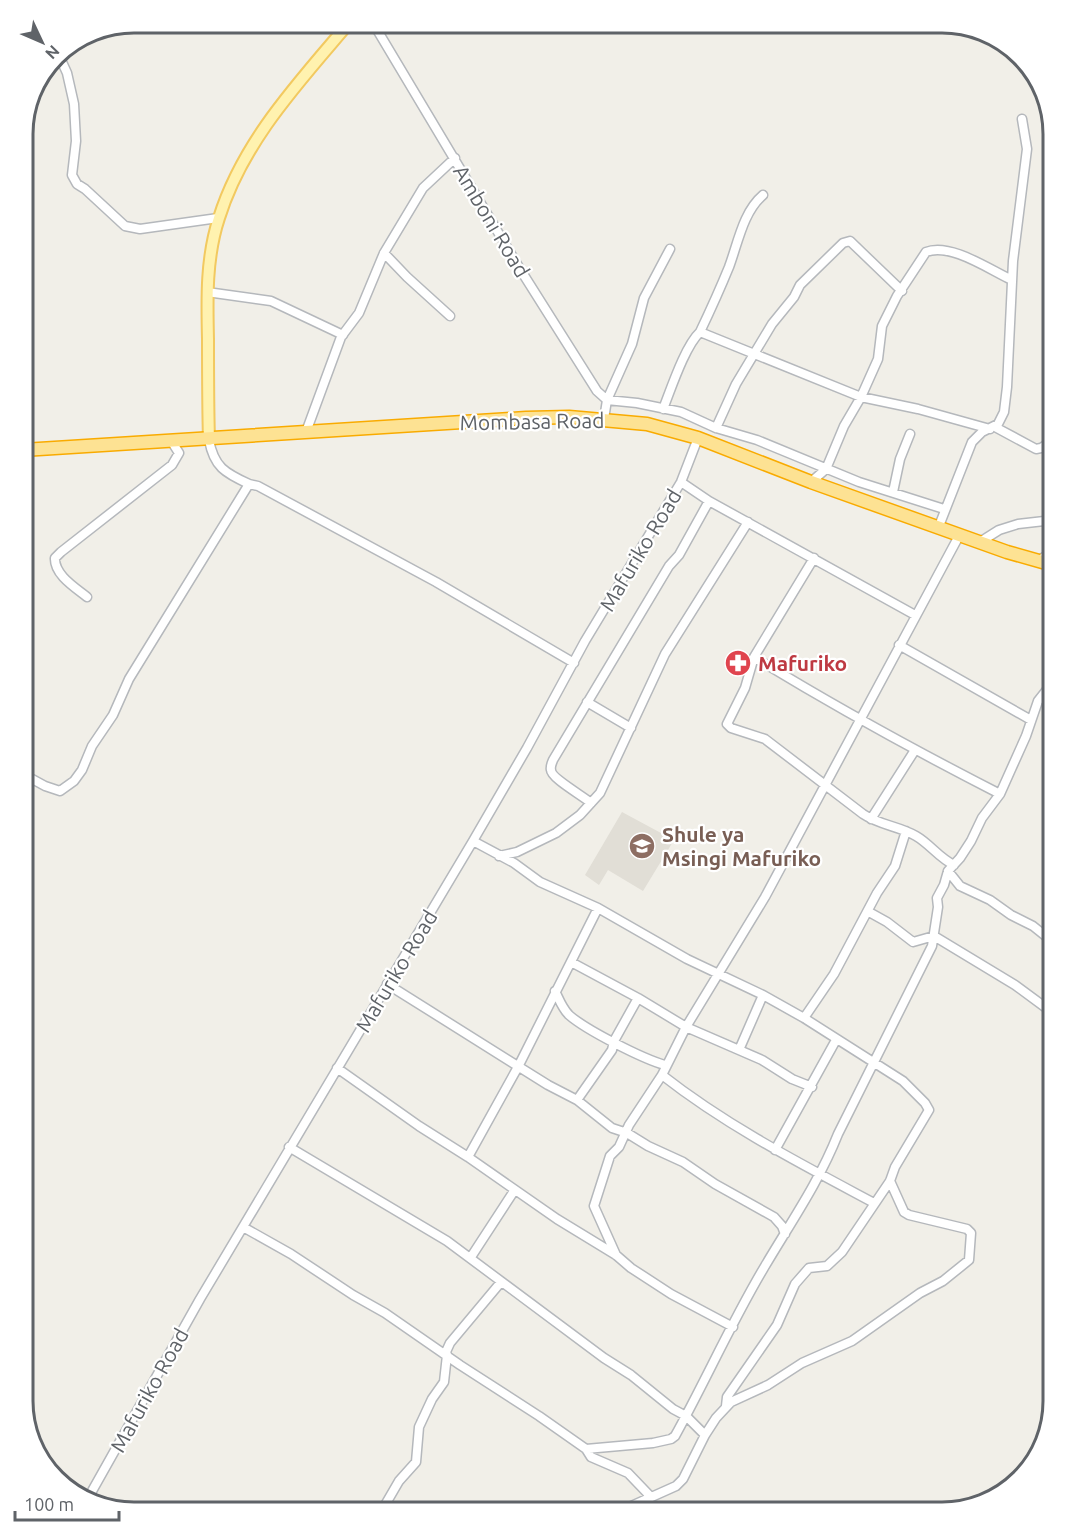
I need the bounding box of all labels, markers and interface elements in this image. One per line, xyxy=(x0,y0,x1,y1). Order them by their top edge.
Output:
north arrow xyxy=(12,12,72,72)
text: N xyxy=(42,42,63,63)
street label: Amboni Road xyxy=(449,161,535,281)
street label: Mombasa Road xyxy=(459,408,605,434)
street label: Mafuriko Road xyxy=(594,485,686,615)
pharmacy icon: Mafuriko xyxy=(723,648,753,678)
place label: Mafuriko xyxy=(758,651,847,675)
place label: Shule ya Msingi Mafuriko xyxy=(662,822,821,870)
school or university icon: Shule ya Msingi Mafuriko xyxy=(627,831,657,861)
street label: Mafuriko Road xyxy=(350,906,442,1036)
street label: Mafuriko Road xyxy=(105,1324,193,1456)
scale bar xyxy=(15,1484,118,1522)
text: 100 m xyxy=(24,1494,74,1514)

